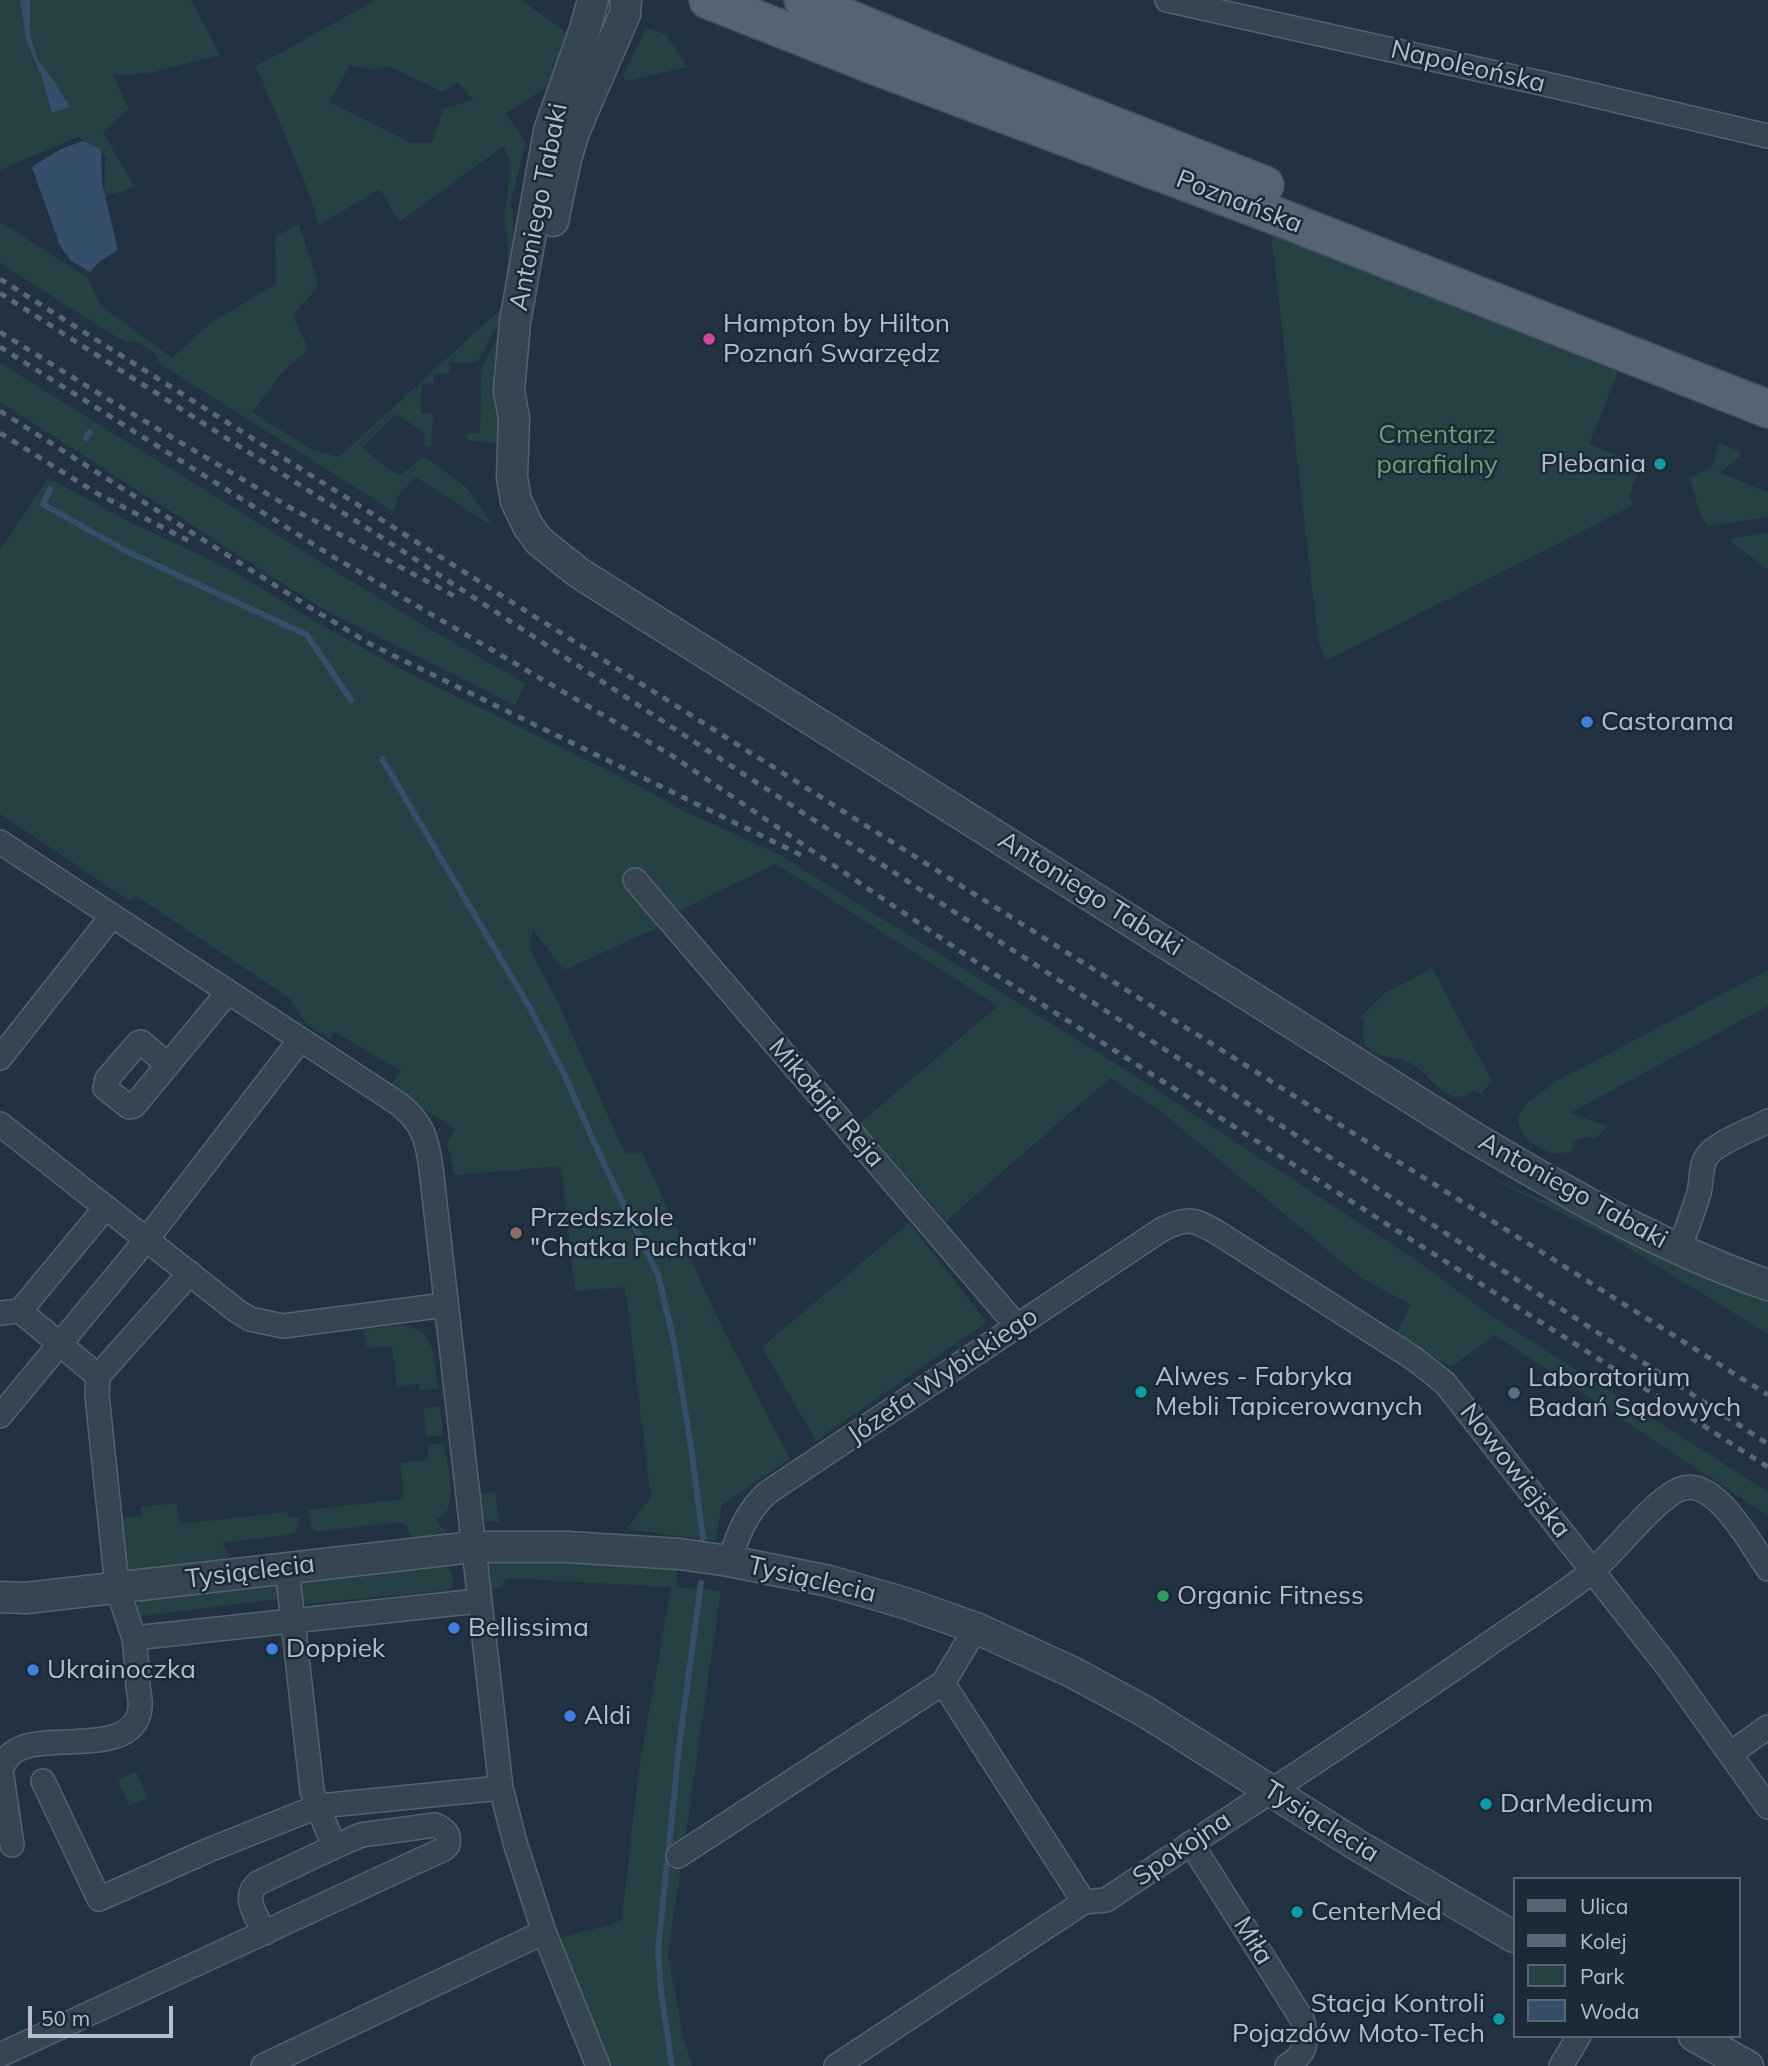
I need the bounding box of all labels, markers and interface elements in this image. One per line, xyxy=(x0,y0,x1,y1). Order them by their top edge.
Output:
street label: Napoleońska xyxy=(1388,34,1548,100)
street label: Antoniego Tabaki xyxy=(504,100,574,314)
street label: Poznańska xyxy=(1172,164,1306,240)
place label: Hampton by Hilton Poznań Swarzędz xyxy=(723,308,950,370)
marker: Hampton by Hilton Poznań Swarzędz xyxy=(701,331,717,347)
park label: Cmentarz parafialny xyxy=(1376,419,1498,480)
place label: Plebania xyxy=(1541,448,1646,480)
marker: Plebania xyxy=(1652,456,1668,472)
place label: Castorama xyxy=(1601,706,1734,738)
marker: Castorama xyxy=(1579,714,1595,730)
street label: Antoniego Tabaki xyxy=(992,825,1188,963)
street label: Mikołaja Reja xyxy=(762,1032,890,1174)
street label: Antoniego Tabaki xyxy=(1473,1126,1673,1256)
place label: Przedszkole "Chatka Puchatka" xyxy=(530,1202,757,1264)
marker: Przedszkole "Chatka Puchatka" xyxy=(508,1225,524,1241)
street label: Józefa Wybickiego xyxy=(842,1301,1044,1451)
place label: Alwes - Fabryka Mebli Tapicerowanych xyxy=(1155,1361,1423,1422)
place label: Laboratorium Badań Sądowych xyxy=(1528,1362,1741,1424)
marker: Alwes - Fabryka Mebli Tapicerowanych xyxy=(1133,1384,1149,1400)
marker: Laboratorium Badań Sądowych xyxy=(1506,1385,1522,1401)
street label: Nowowiejska xyxy=(1453,1398,1577,1544)
street label: Tysiąclecia xyxy=(184,1549,316,1595)
street label: Tysiąclecia xyxy=(745,1550,879,1610)
place label: Organic Fitness xyxy=(1177,1580,1364,1612)
marker: Organic Fitness xyxy=(1155,1588,1171,1604)
place label: Bellissima xyxy=(468,1612,589,1644)
marker: Bellissima xyxy=(446,1620,462,1636)
place label: Doppiek xyxy=(286,1633,385,1665)
marker: Doppiek xyxy=(264,1641,280,1657)
place label: Ukrainoczka xyxy=(47,1654,196,1686)
marker: Ukrainoczka xyxy=(25,1662,41,1678)
place label: Aldi xyxy=(584,1700,631,1732)
marker: Aldi xyxy=(562,1708,578,1724)
street label: Tysiąclecia xyxy=(1258,1774,1384,1870)
place label: DarMedicum xyxy=(1500,1788,1653,1820)
marker: DarMedicum xyxy=(1478,1796,1494,1812)
street label: Spokojna xyxy=(1127,1805,1237,1893)
legend xyxy=(1512,1877,1740,2038)
text: Ulica xyxy=(1580,1893,1628,1919)
place label: CenterMed xyxy=(1311,1896,1442,1928)
marker: CenterMed xyxy=(1289,1904,1305,1920)
street label: Miła xyxy=(1226,1911,1280,1971)
text: Kolej xyxy=(1580,1928,1627,1954)
text: Park xyxy=(1580,1963,1624,1989)
place label: Stacja Kontroli Pojazdów Moto-Tech xyxy=(1232,1988,1485,2050)
scale bar xyxy=(32,1993,177,2037)
text: Woda xyxy=(1580,1998,1639,2024)
text: 50 m xyxy=(41,2005,90,2031)
marker: Stacja Kontroli Pojazdów Moto-Tech xyxy=(1491,2011,1507,2027)

